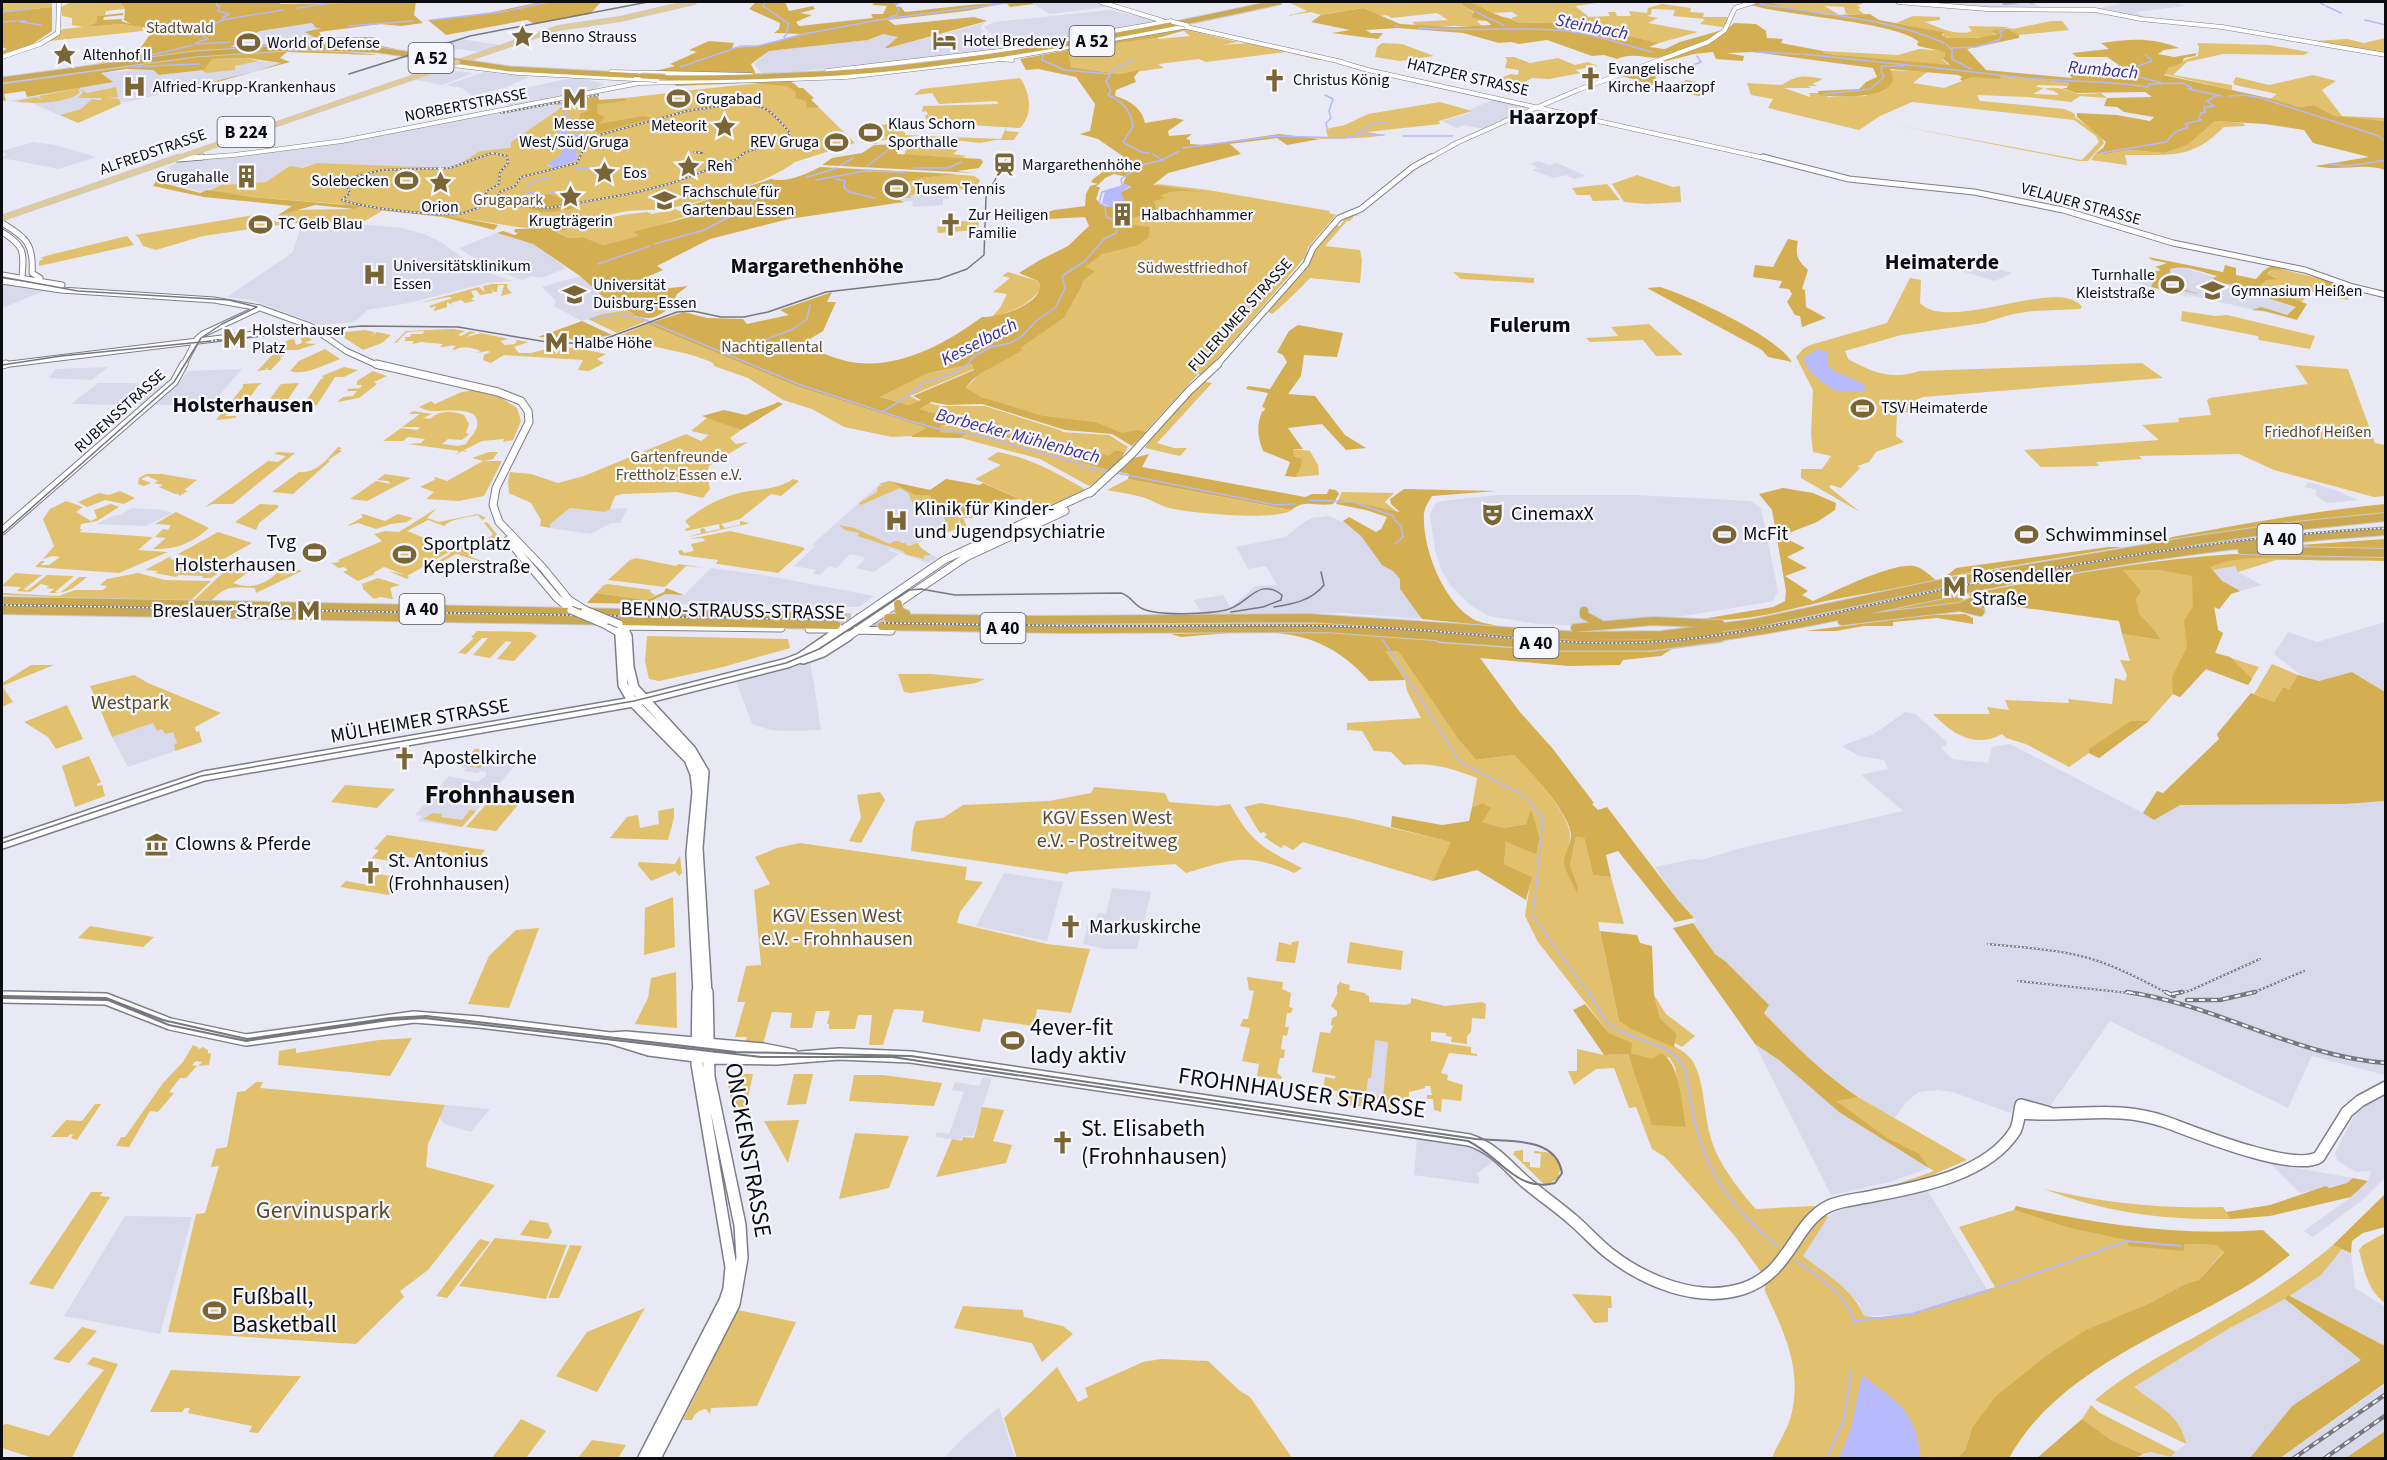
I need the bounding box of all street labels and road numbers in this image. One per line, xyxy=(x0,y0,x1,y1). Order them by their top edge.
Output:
road number: A 52 xyxy=(1070,26,1114,56)
road number: A 52 xyxy=(408,43,454,73)
street label: HATZPER STRASSE xyxy=(1405,52,1531,102)
street label: NORBERTSTRASSE xyxy=(403,82,529,128)
road number: B 224 xyxy=(218,117,274,147)
street label: ALFREDSTRASSE xyxy=(97,123,209,181)
street label: VELAUER STRASSE xyxy=(2018,177,2144,231)
street label: FULERUMER STRASSE xyxy=(1183,253,1297,377)
street label: RUBENSSTRASSE xyxy=(70,364,170,458)
road number: A 40 xyxy=(2258,524,2302,554)
road number: A 40 xyxy=(400,594,444,624)
street label: BENNO-STRAUSS-STRASSE xyxy=(620,595,846,627)
road number: A 40 xyxy=(980,613,1026,643)
road number: A 40 xyxy=(1514,628,1558,658)
street label: MÜLHEIMER STRASSE xyxy=(328,691,512,751)
street label: FROHNHAUSER STRASSE xyxy=(1176,1058,1428,1128)
street label: ONCKENSTRASSE xyxy=(715,1060,781,1240)

